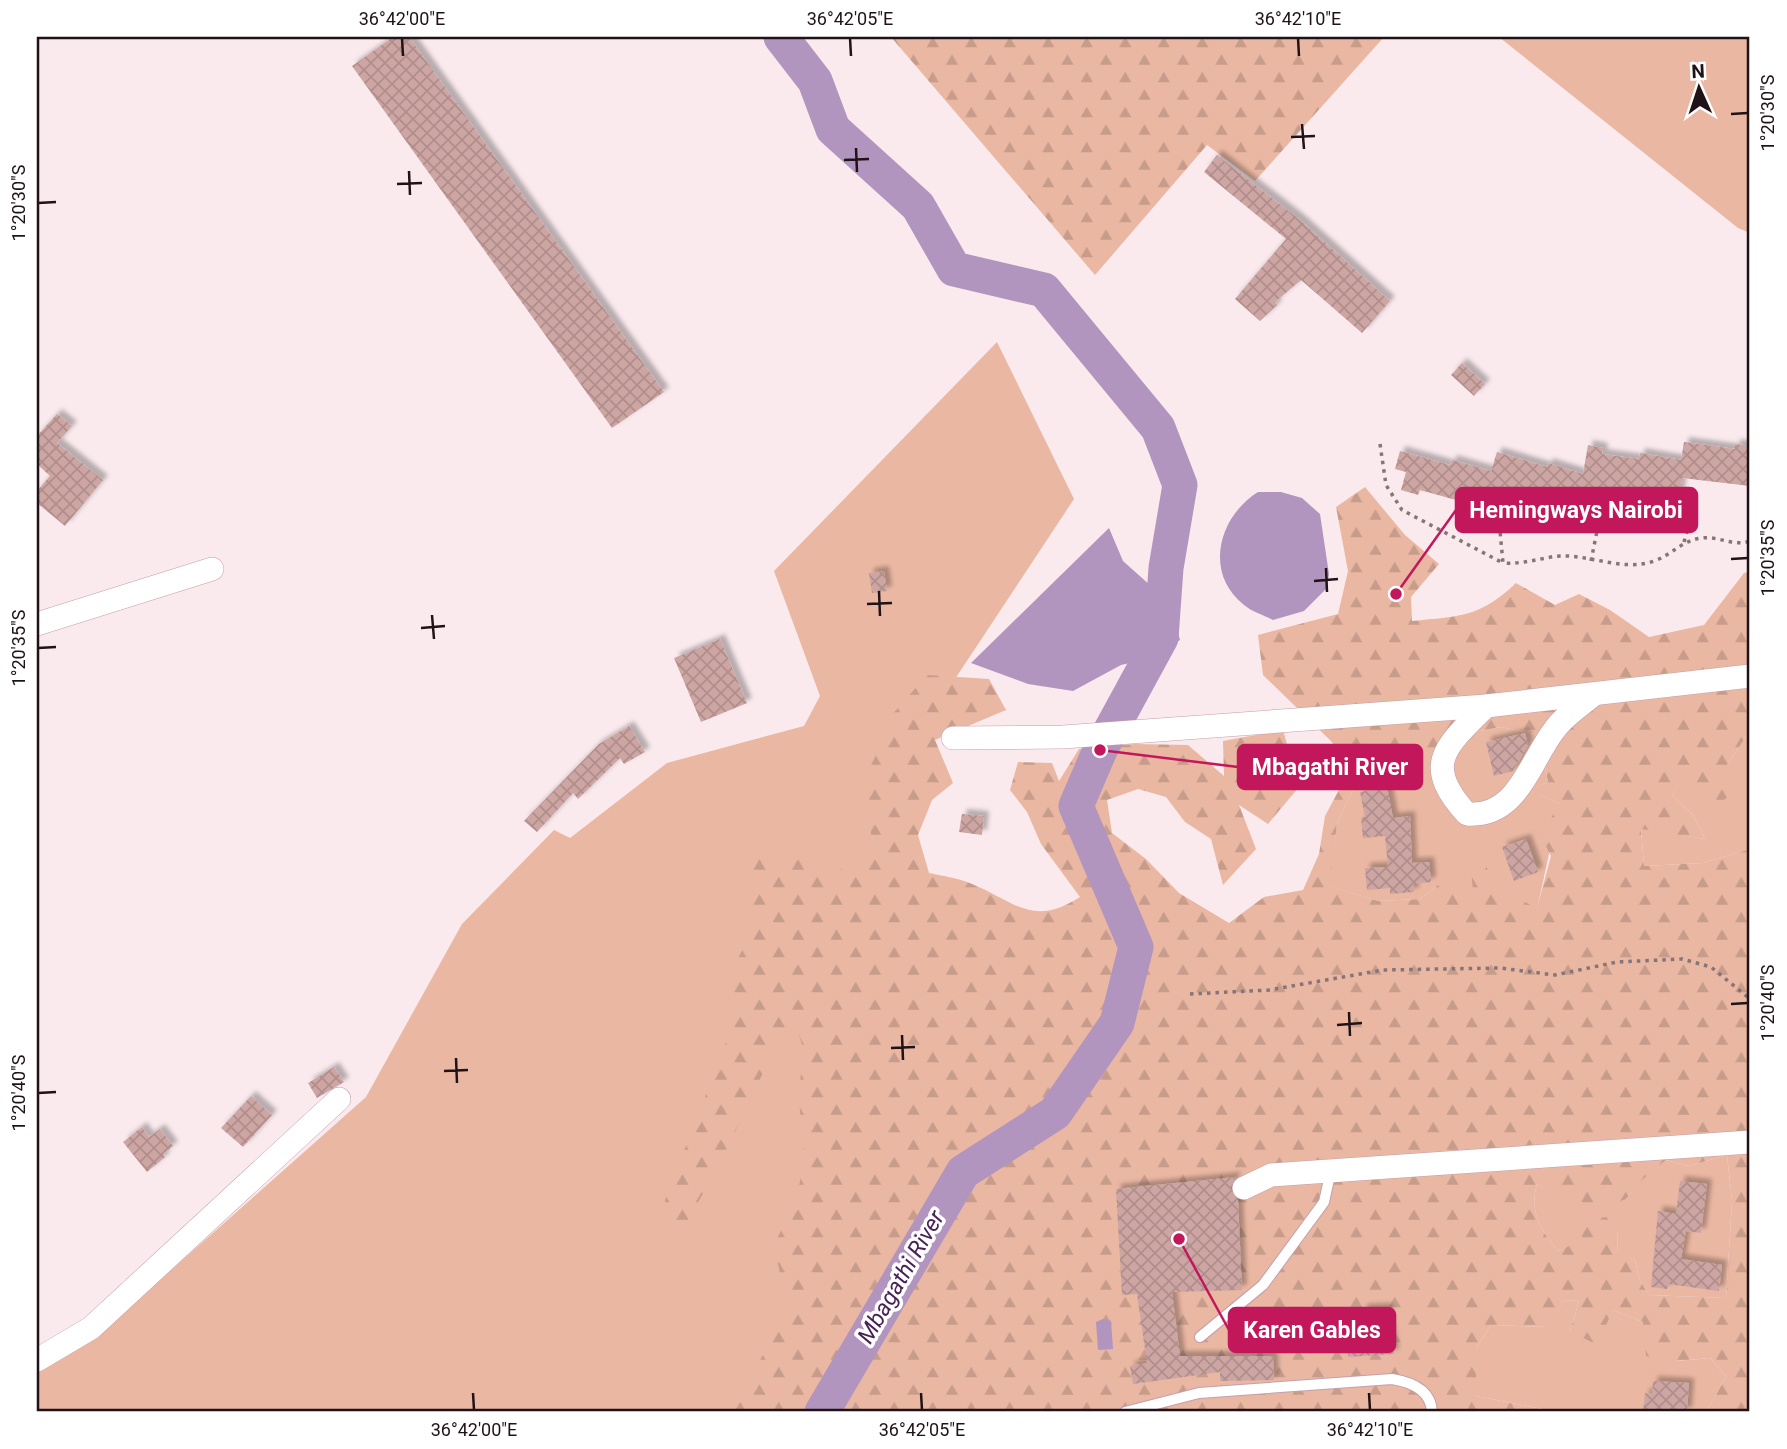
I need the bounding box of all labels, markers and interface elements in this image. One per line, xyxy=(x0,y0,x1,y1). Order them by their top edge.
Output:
text: 36°42'00"E xyxy=(359,8,445,29)
text: 36°42'05"E xyxy=(807,8,893,29)
text: 36°42'10"E xyxy=(1255,8,1341,29)
north arrow xyxy=(1664,52,1734,122)
text: N xyxy=(1691,60,1705,83)
text: 1°20'30"S xyxy=(1757,74,1778,151)
text: 1°20'30"S xyxy=(8,164,29,241)
callout: Hemingways Nairobi xyxy=(1456,488,1697,532)
text: Hemingways Nairobi xyxy=(1469,497,1683,524)
text: 1°20'35"S xyxy=(1757,519,1778,596)
text: 1°20'35"S xyxy=(8,609,29,686)
callout: Mbagathi River xyxy=(1238,745,1422,789)
text: Mbagathi River xyxy=(1252,754,1409,781)
text: 1°20'40"S xyxy=(1757,964,1778,1041)
text: 1°20'40"S xyxy=(8,1054,29,1131)
water label: Mbagathi River xyxy=(852,1205,951,1348)
callout: Karen Gables xyxy=(1229,1308,1395,1352)
text: Karen Gables xyxy=(1243,1317,1381,1344)
text: 36°42'00"E xyxy=(431,1419,517,1440)
text: 36°42'05"E xyxy=(879,1419,965,1440)
text: 36°42'10"E xyxy=(1327,1419,1413,1440)

